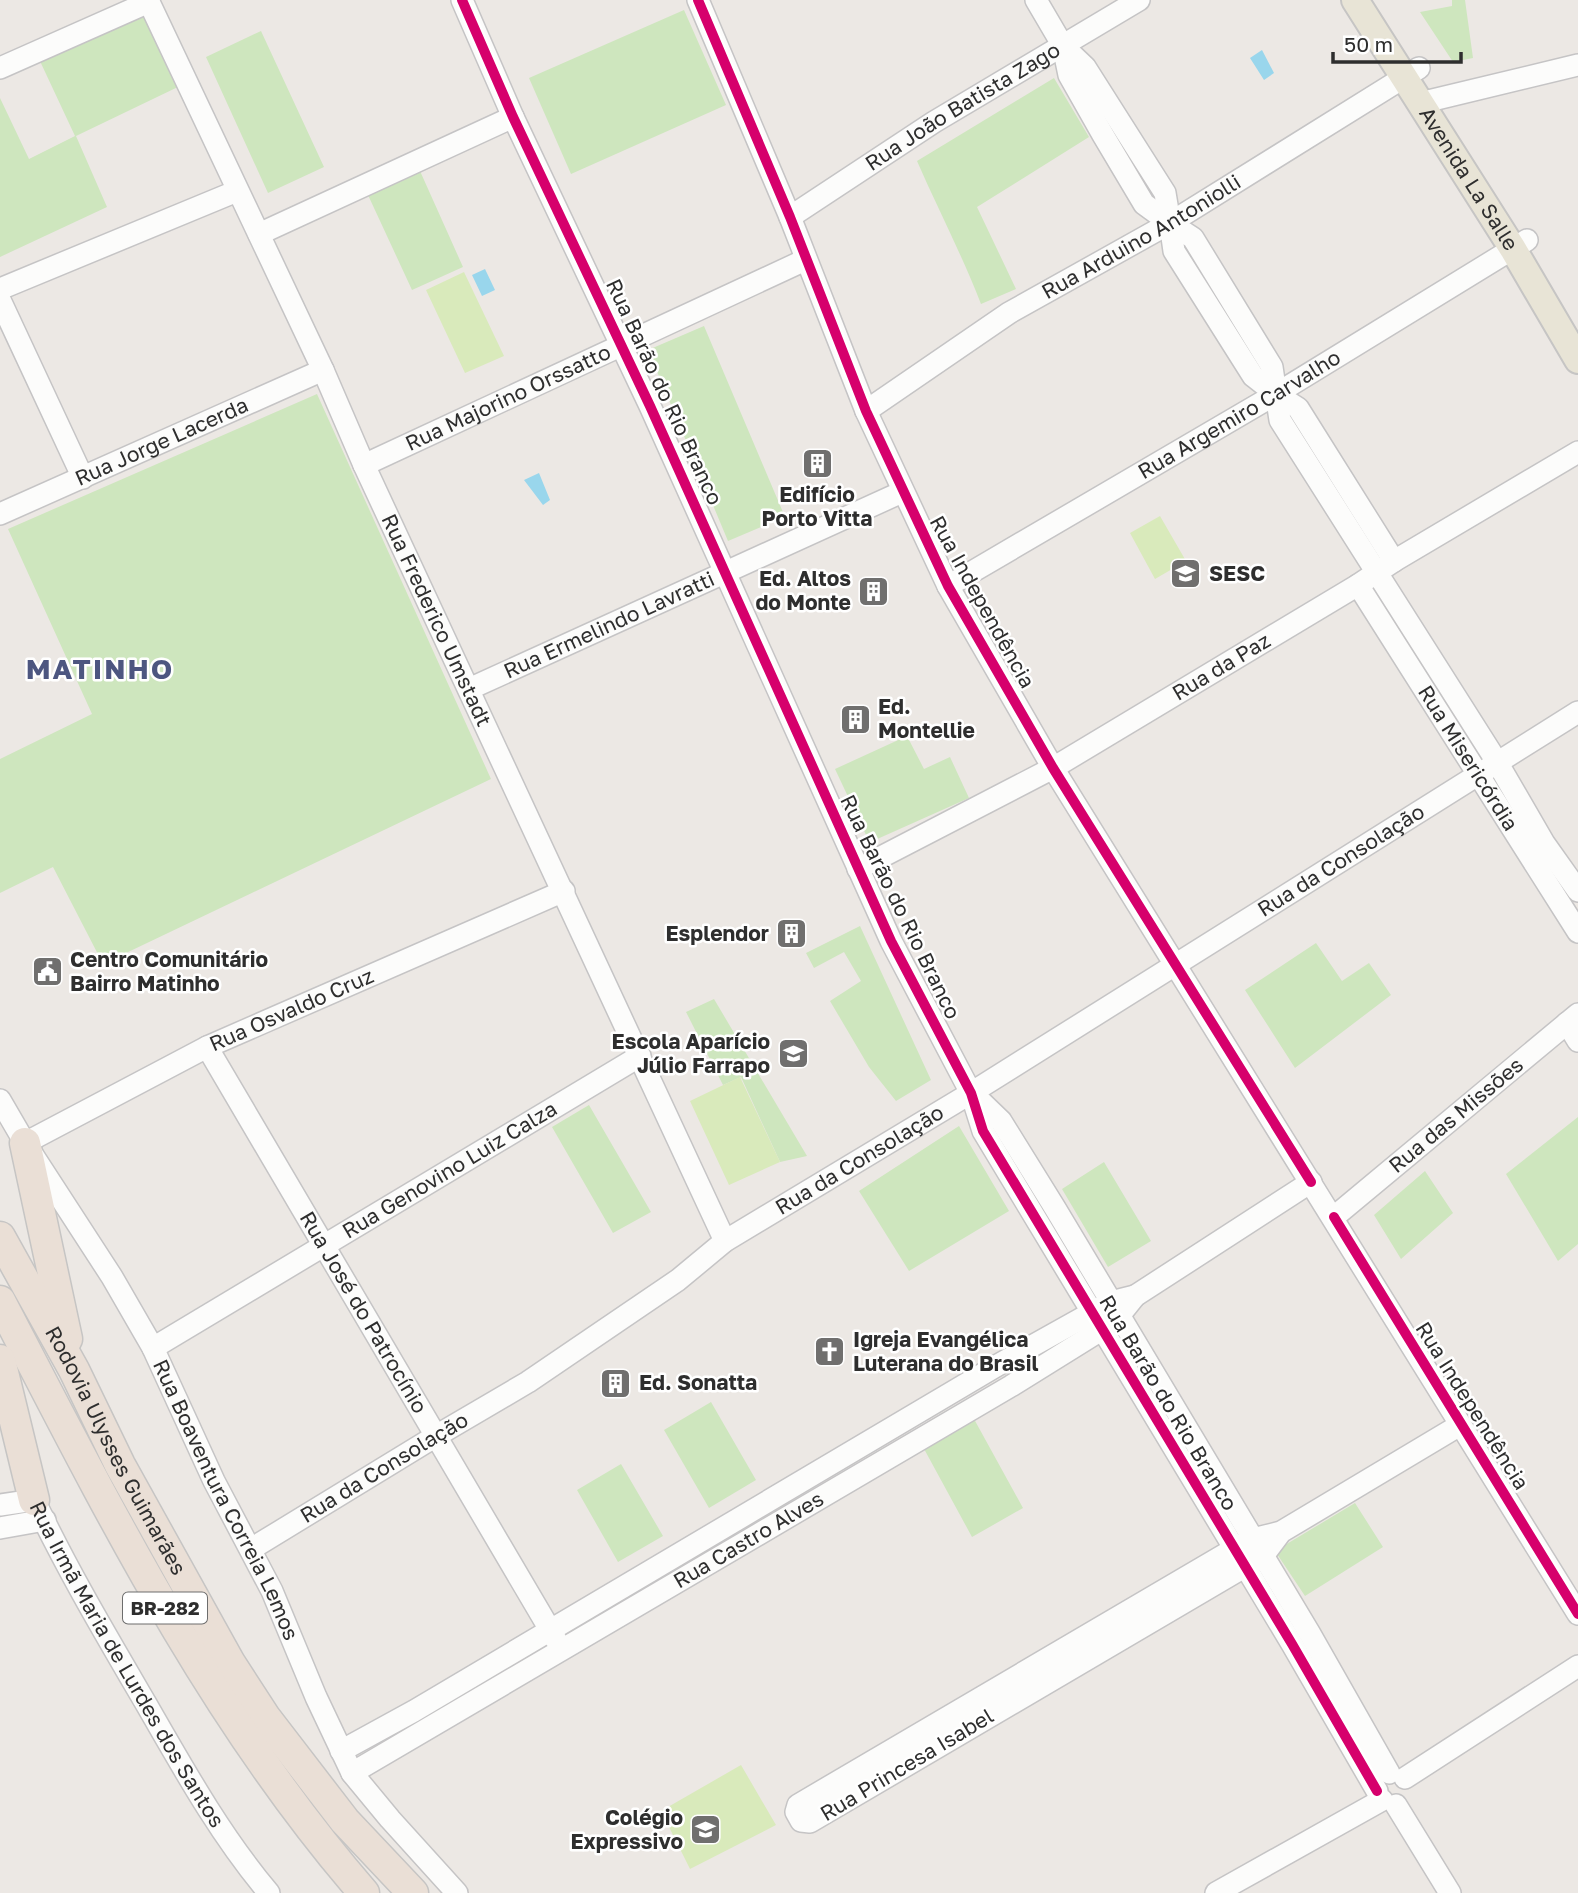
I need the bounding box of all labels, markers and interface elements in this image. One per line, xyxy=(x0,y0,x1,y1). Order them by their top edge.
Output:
scale bar xyxy=(1333,21,1461,65)
text: 50 m xyxy=(1344,31,1393,57)
street label: Rua João Batista Zago xyxy=(860,36,1064,176)
street label: Avenida La Salle xyxy=(1414,102,1525,255)
street label: Rua Arduino Antoniolli xyxy=(1037,168,1245,304)
street label: Rua Barão do Rio Branco xyxy=(601,274,729,509)
street label: Rua Majorino Orssatto xyxy=(401,338,615,456)
street label: Rua Argemiro Carvalho xyxy=(1133,344,1345,484)
street label: Rua Jorge Lacerda xyxy=(71,391,252,491)
building icon: Edifício Porto Vitta xyxy=(800,446,834,480)
place label: Edifício Porto Vitta xyxy=(762,481,872,531)
street label: Rua Frederico Umstadt xyxy=(377,509,498,730)
street label: Rua Independência xyxy=(925,511,1041,692)
school or university icon: SESC xyxy=(1169,557,1203,591)
place label: SESC xyxy=(1209,560,1265,586)
street label: Rua Ermelindo Lavratti xyxy=(499,565,718,684)
place label: Ed. Altos do Monte xyxy=(755,565,851,615)
building icon: Ed. Altos do Monte xyxy=(857,574,891,608)
street label: Rua da Paz xyxy=(1167,627,1275,706)
district label: MATINHO xyxy=(26,652,174,685)
street label: Rua Misericórdia xyxy=(1413,680,1524,835)
place label: Ed. Montellie xyxy=(878,693,975,743)
building icon: Ed. Montellie xyxy=(838,702,872,736)
street label: Rua Barão do Rio Branco xyxy=(835,790,967,1023)
street label: Rua da Consolação xyxy=(1252,798,1429,922)
building icon: Esplendor xyxy=(775,917,809,951)
place label: Esplendor xyxy=(665,920,769,946)
place label: Centro Comunitário Bairro Matinho xyxy=(70,946,268,996)
public building icon: Centro Comunitário Bairro Matinho xyxy=(30,955,64,989)
street label: Rua Osvaldo Cruz xyxy=(205,962,377,1056)
place label: Escola Aparício Júlio Farrapo xyxy=(612,1028,770,1078)
school or university icon: Escola Aparício Júlio Farrapo xyxy=(776,1037,810,1071)
street label: Rua das Missões xyxy=(1383,1051,1528,1178)
street label: Rua Genovino Luiz Calza xyxy=(337,1095,561,1244)
street label: Rua da Consolação xyxy=(770,1099,948,1220)
street label: Rua José do Patrocínio xyxy=(295,1206,434,1418)
street label: Rua Barão do Rio Branco xyxy=(1094,1290,1244,1515)
street label: Rua Independência xyxy=(1411,1317,1535,1494)
street label: Rodovia Ulysses Guimarães xyxy=(40,1321,192,1579)
place label: Igreja Evangélica Luterana do Brasil xyxy=(853,1326,1038,1376)
church icon: Igreja Evangélica Luterana do Brasil xyxy=(813,1335,847,1369)
street label: Rua Boaventura Correia Lemos xyxy=(148,1355,305,1644)
building icon: Ed. Sonatta xyxy=(599,1366,633,1400)
place label: Ed. Sonatta xyxy=(639,1369,757,1395)
street label: Rua da Consolação xyxy=(295,1406,472,1528)
street label: Rua Castro Alves xyxy=(668,1485,828,1593)
street label: Rua Irmã Maria de Lurdes dos Santos xyxy=(25,1497,231,1832)
road number: BR-282 xyxy=(123,1592,207,1624)
street label: Rua Princesa Isabel xyxy=(815,1702,998,1826)
place label: Colégio Expressivo xyxy=(570,1804,683,1854)
school or university icon: Colégio Expressivo xyxy=(689,1813,723,1847)

